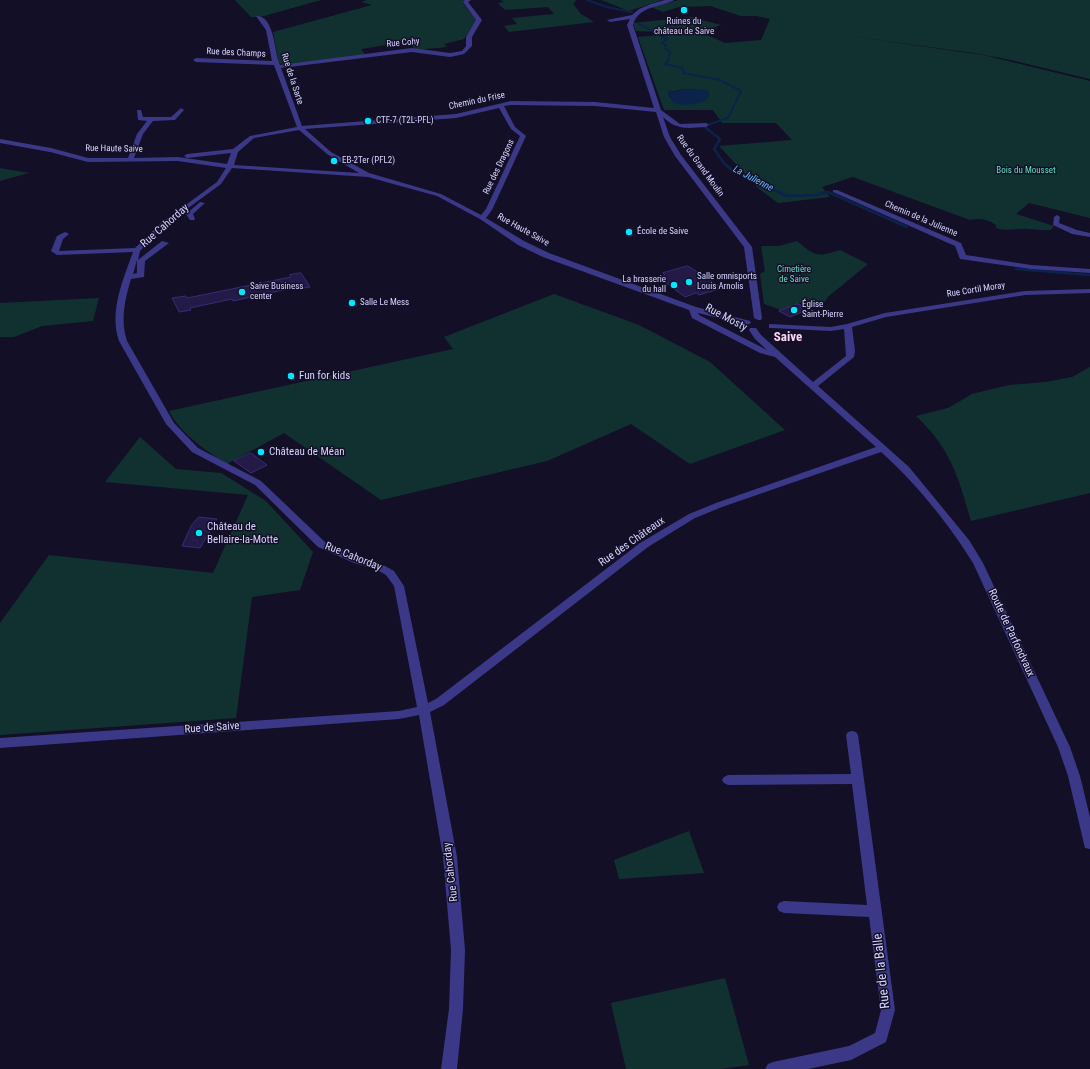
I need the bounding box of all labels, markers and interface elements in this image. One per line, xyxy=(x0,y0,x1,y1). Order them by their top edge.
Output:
marker: Ruines du château de Saive xyxy=(679,5,689,15)
place label: Ruines du château de Saive xyxy=(654,17,714,38)
street label: Rue Cohy xyxy=(386,36,420,50)
street label: Rue des Champs xyxy=(206,46,266,60)
street label: Rue de la Sarte xyxy=(279,52,305,106)
street label: Chemin du Frise xyxy=(448,90,506,112)
marker: CTF-7 (T2L-PFL) xyxy=(363,116,373,126)
place label: CTF-7 (T2L-PFL) xyxy=(376,116,434,126)
street label: Rue du Grand Moulin xyxy=(674,133,726,199)
street label: Rue des Dragons xyxy=(481,138,517,196)
street label: Rue Haute Saive xyxy=(85,143,143,155)
marker: EB-2Ter (PFL2) xyxy=(329,156,339,166)
place label: EB-2Ter (PFL2) xyxy=(342,156,395,166)
water label: La Julienne xyxy=(731,163,775,195)
park label: Bois du Mousset xyxy=(996,166,1056,176)
street label: Chemin de la Julienne xyxy=(883,199,959,239)
street label: Rue Cahorday xyxy=(138,201,192,251)
street label: Rue Haute Saive xyxy=(495,211,551,249)
marker: École de Saive xyxy=(624,227,634,237)
place label: École de Saive xyxy=(637,227,688,237)
park label: Cimetière de Saive xyxy=(777,265,811,286)
place label: Salle omnisports Louis Arnolis xyxy=(697,272,757,293)
place label: La brasserie du hall xyxy=(623,275,666,296)
marker: Salle omnisports Louis Arnolis xyxy=(684,277,694,287)
marker: La brasserie du hall xyxy=(669,280,679,290)
street label: Rue Cortil Moray xyxy=(946,280,1006,300)
place label: Saive Business center xyxy=(250,282,303,303)
marker: Saive Business center xyxy=(237,287,247,297)
marker: Salle Le Mess xyxy=(347,298,357,308)
place label: Salle Le Mess xyxy=(360,298,409,308)
place label: Église Saint-Pierre xyxy=(802,300,843,321)
street label: Rue Mosty xyxy=(703,301,749,335)
marker: Église Saint-Pierre xyxy=(789,305,799,315)
district label: Saive xyxy=(774,330,802,346)
place label: Fun for kids xyxy=(299,369,350,383)
marker: Fun for kids xyxy=(286,371,296,381)
place label: Château de Méan xyxy=(269,445,345,459)
marker: Château de Méan xyxy=(256,447,266,457)
street label: Rue des Châteaux xyxy=(596,514,668,570)
place label: Château de Bellaire-la-Motte xyxy=(207,520,278,546)
marker: Château de Bellaire-la-Motte xyxy=(194,528,204,538)
street label: Rue Cahorday xyxy=(323,540,383,574)
street label: Route de Parfondvaux xyxy=(985,587,1037,679)
street label: Rue de Saive xyxy=(184,719,240,737)
street label: Rue Cahorday xyxy=(441,842,461,902)
street label: Rue de la Balle xyxy=(870,933,894,1009)

